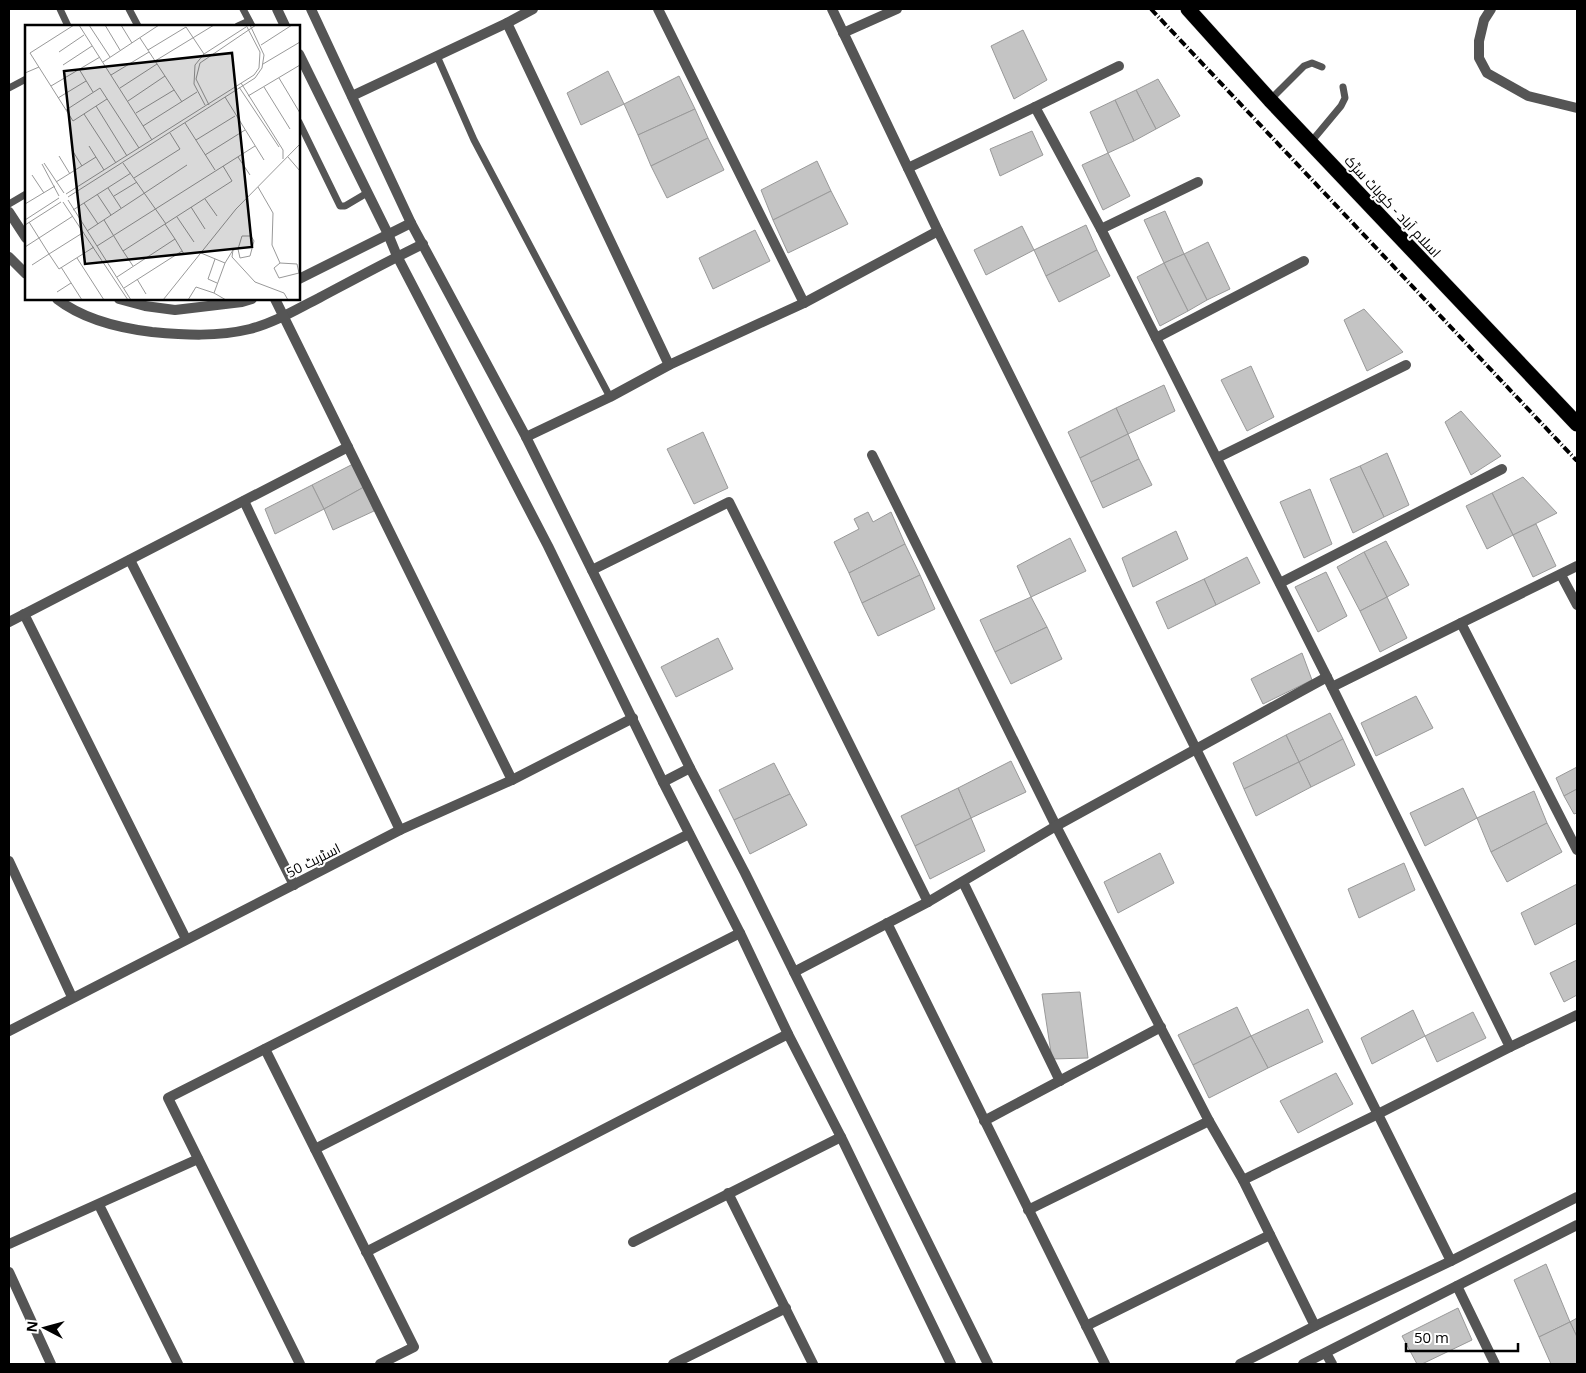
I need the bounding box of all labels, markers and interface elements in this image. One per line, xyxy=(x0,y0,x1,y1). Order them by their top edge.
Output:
inset map xyxy=(25,25,300,300)
street label: اسلام آباد - کوہاٹ سڑک xyxy=(1340,151,1445,262)
street label: اسٹریٹ 50 xyxy=(283,838,343,882)
north arrow xyxy=(20,1303,70,1353)
text: N xyxy=(22,1320,42,1333)
scale bar xyxy=(1406,1320,1518,1352)
text: 50 m xyxy=(1414,1327,1449,1347)

